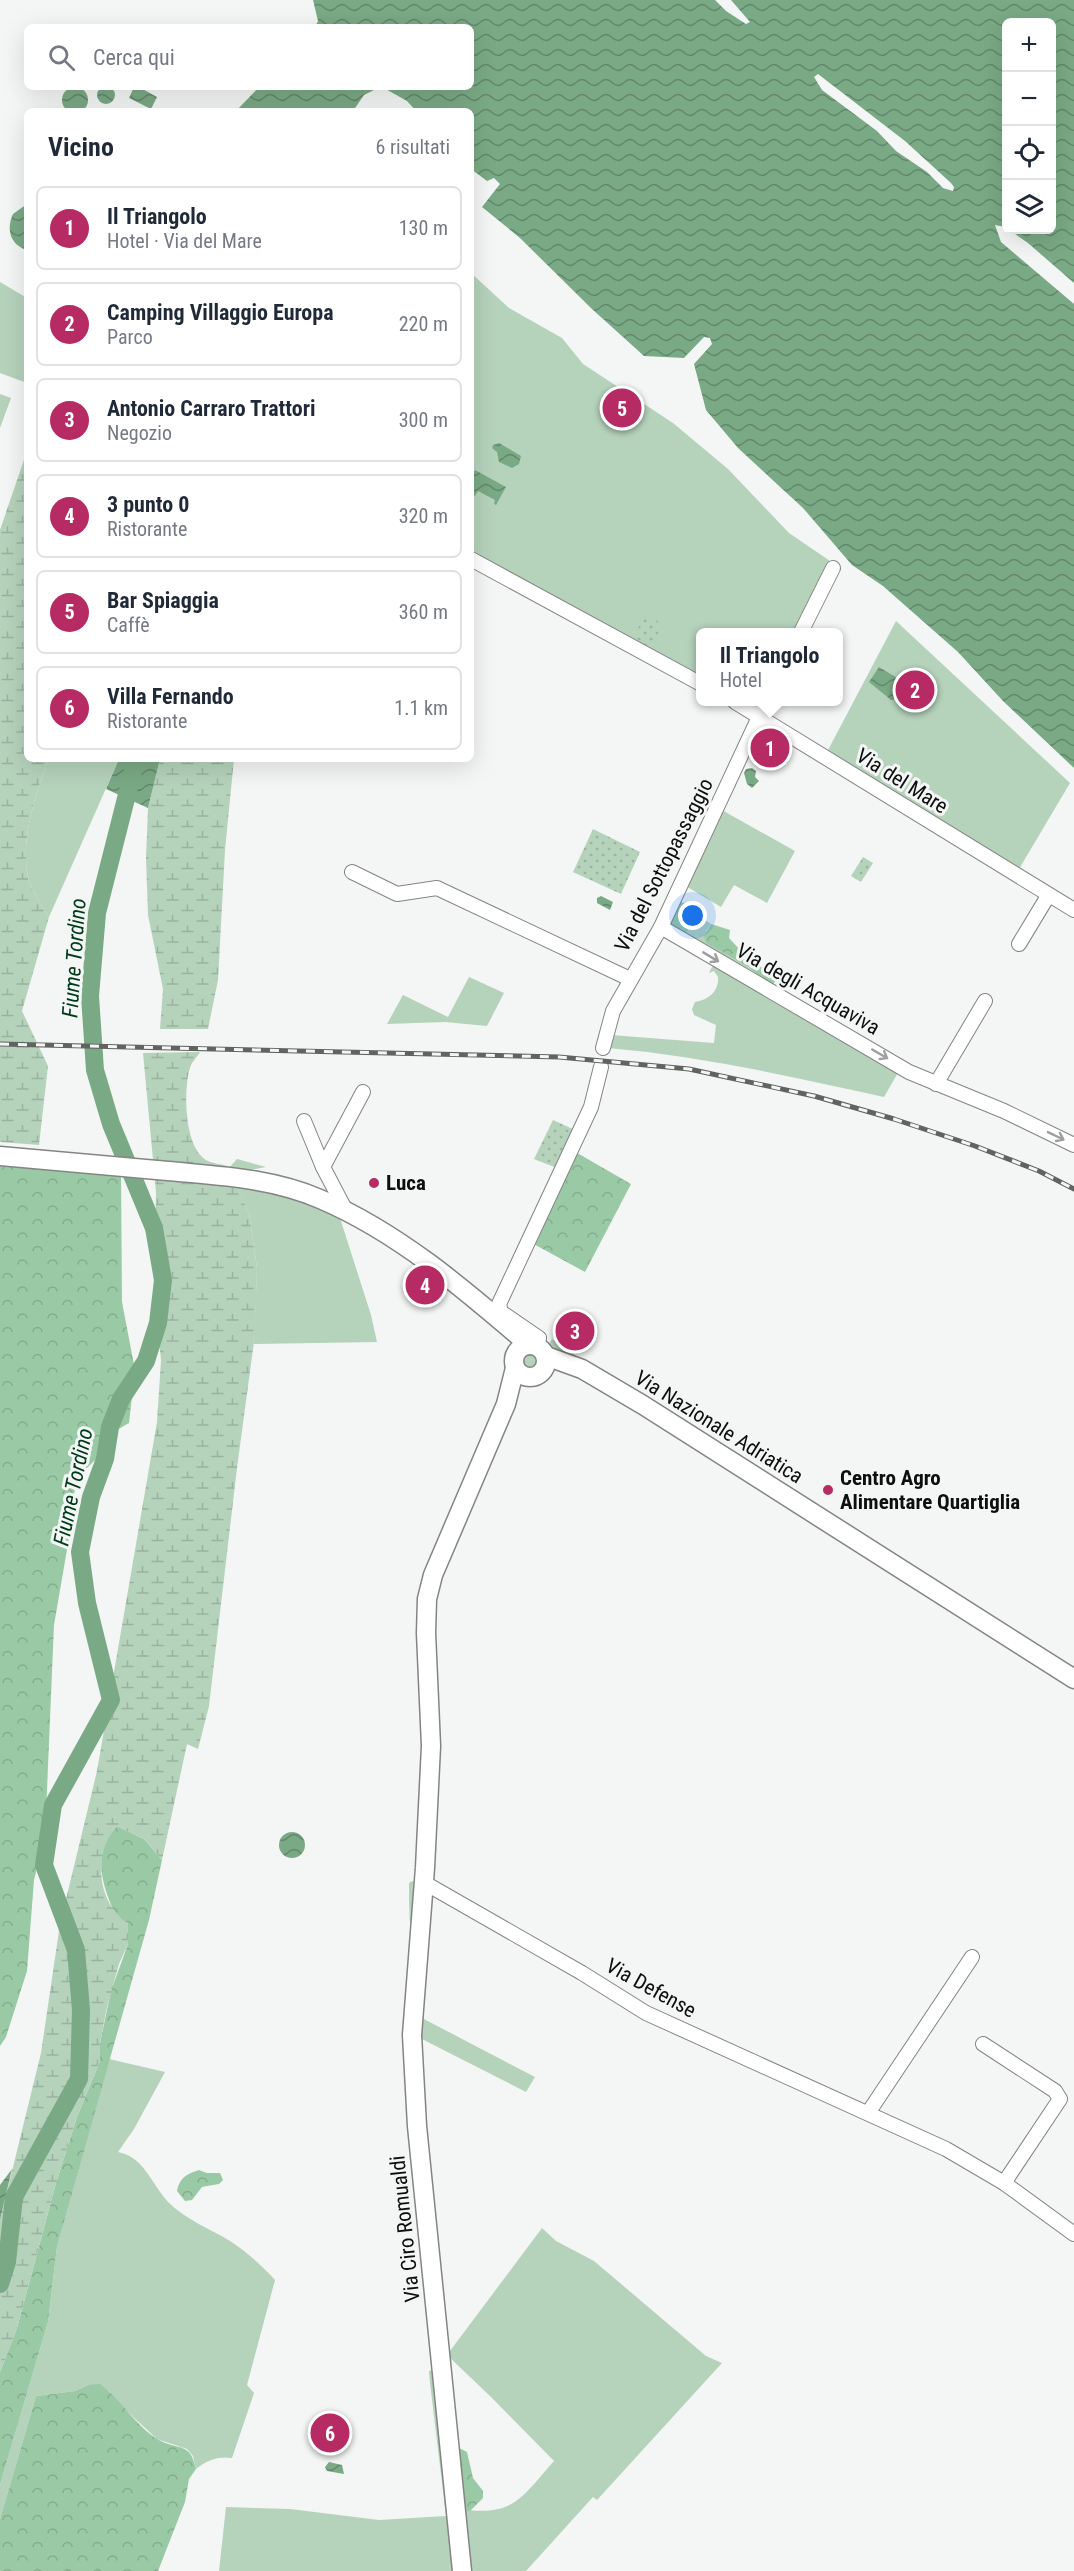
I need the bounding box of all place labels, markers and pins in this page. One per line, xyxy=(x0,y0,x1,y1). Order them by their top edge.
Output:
pin: 5 xyxy=(602,386,642,430)
pin: 2 xyxy=(896,668,934,712)
pin: 1 xyxy=(750,726,790,771)
place label: Luca xyxy=(386,1171,426,1195)
marker: Luca xyxy=(367,1176,381,1190)
pin: 4 xyxy=(406,1262,444,1308)
pin: 3 xyxy=(556,1308,594,1354)
place label: Centro Agro Alimentare Quartiglia xyxy=(840,1466,1020,1514)
marker: Centro Agro Alimentare Quartiglia xyxy=(821,1483,835,1497)
pin: 6 xyxy=(310,2410,350,2456)

